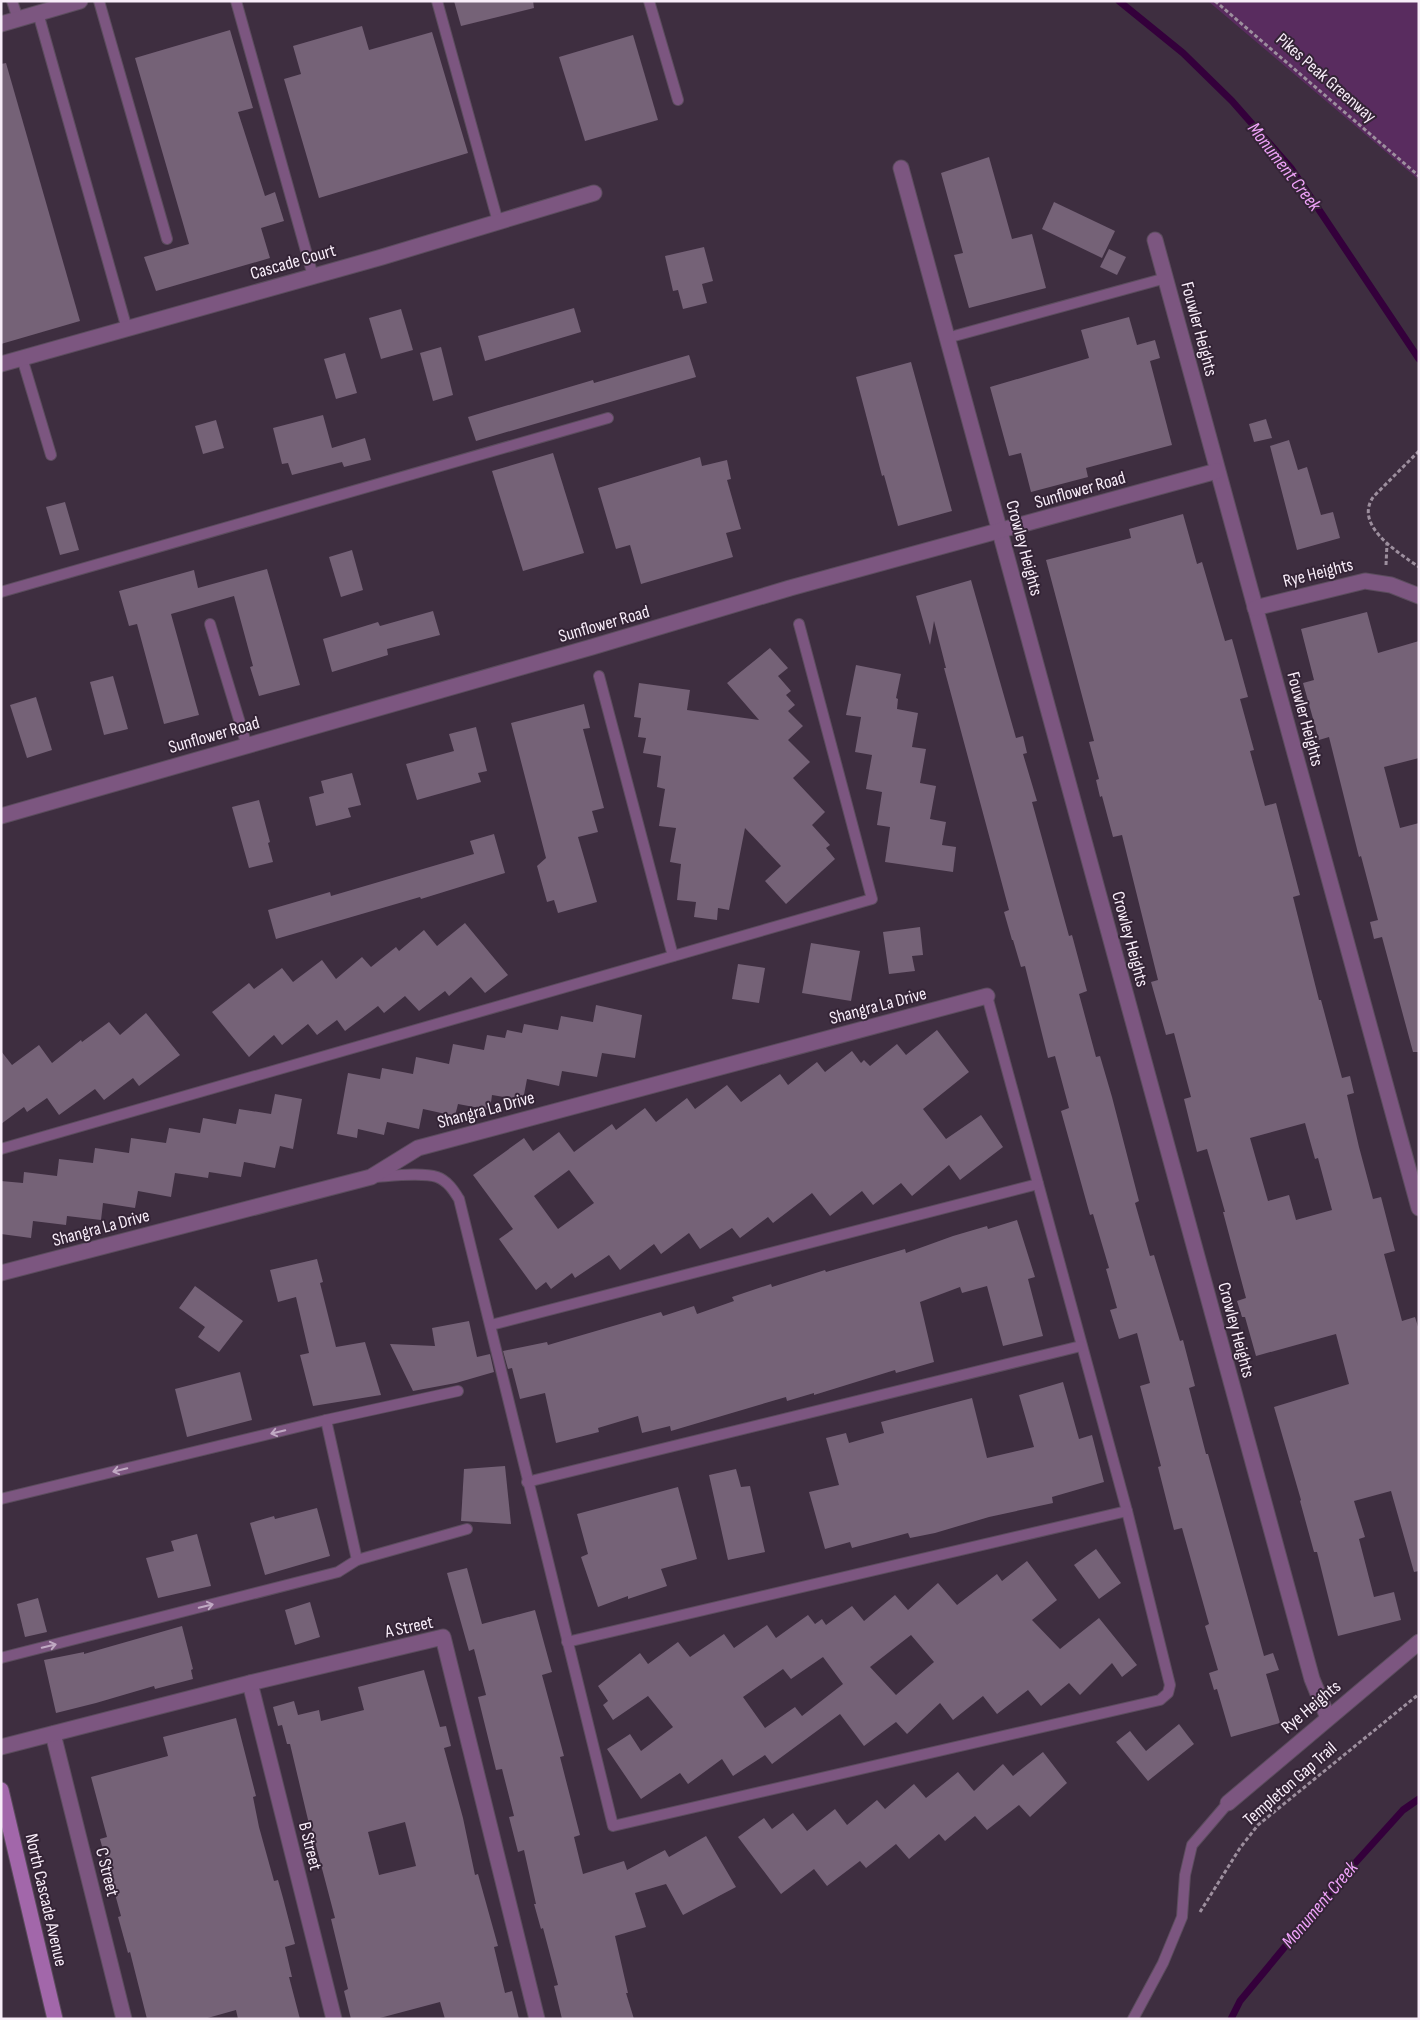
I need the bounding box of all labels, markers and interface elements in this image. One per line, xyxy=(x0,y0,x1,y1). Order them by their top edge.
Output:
street label: Pikes Peak Greenway xyxy=(1272,29,1380,127)
water label: Monument Creek xyxy=(1242,118,1326,217)
street label: Cascade Court xyxy=(248,240,339,284)
street label: Fouwler Heights xyxy=(1176,280,1222,378)
street label: Sunflower Road xyxy=(1032,467,1128,513)
street label: Crowley Heights xyxy=(1001,498,1047,598)
street label: Rye Heights xyxy=(1281,554,1355,592)
street label: Sunflower Road xyxy=(556,601,652,647)
street label: Fouwler Heights xyxy=(1282,670,1328,768)
street label: Sunflower Road xyxy=(166,712,262,758)
street label: Crowley Heights xyxy=(1107,889,1153,989)
street label: Shangra La Drive xyxy=(827,983,929,1029)
street label: Shangra La Drive xyxy=(435,1087,537,1133)
street label: Shangra La Drive xyxy=(50,1205,152,1251)
street label: Crowley Heights xyxy=(1213,1280,1259,1380)
one-way arrow xyxy=(271,1428,287,1437)
one-way arrow xyxy=(113,1466,129,1475)
one-way arrow xyxy=(198,1601,214,1610)
street label: A Street xyxy=(382,1612,435,1643)
one-way arrow xyxy=(40,1640,56,1650)
street label: Rye Heights xyxy=(1277,1676,1345,1738)
street label: Templeton Gap Trail xyxy=(1239,1738,1341,1830)
street label: B Street xyxy=(294,1820,326,1873)
street label: North Cascade Avenue xyxy=(21,1832,71,1968)
street label: C Street xyxy=(91,1845,123,1899)
water label: Monument Creek xyxy=(1277,1856,1364,1953)

